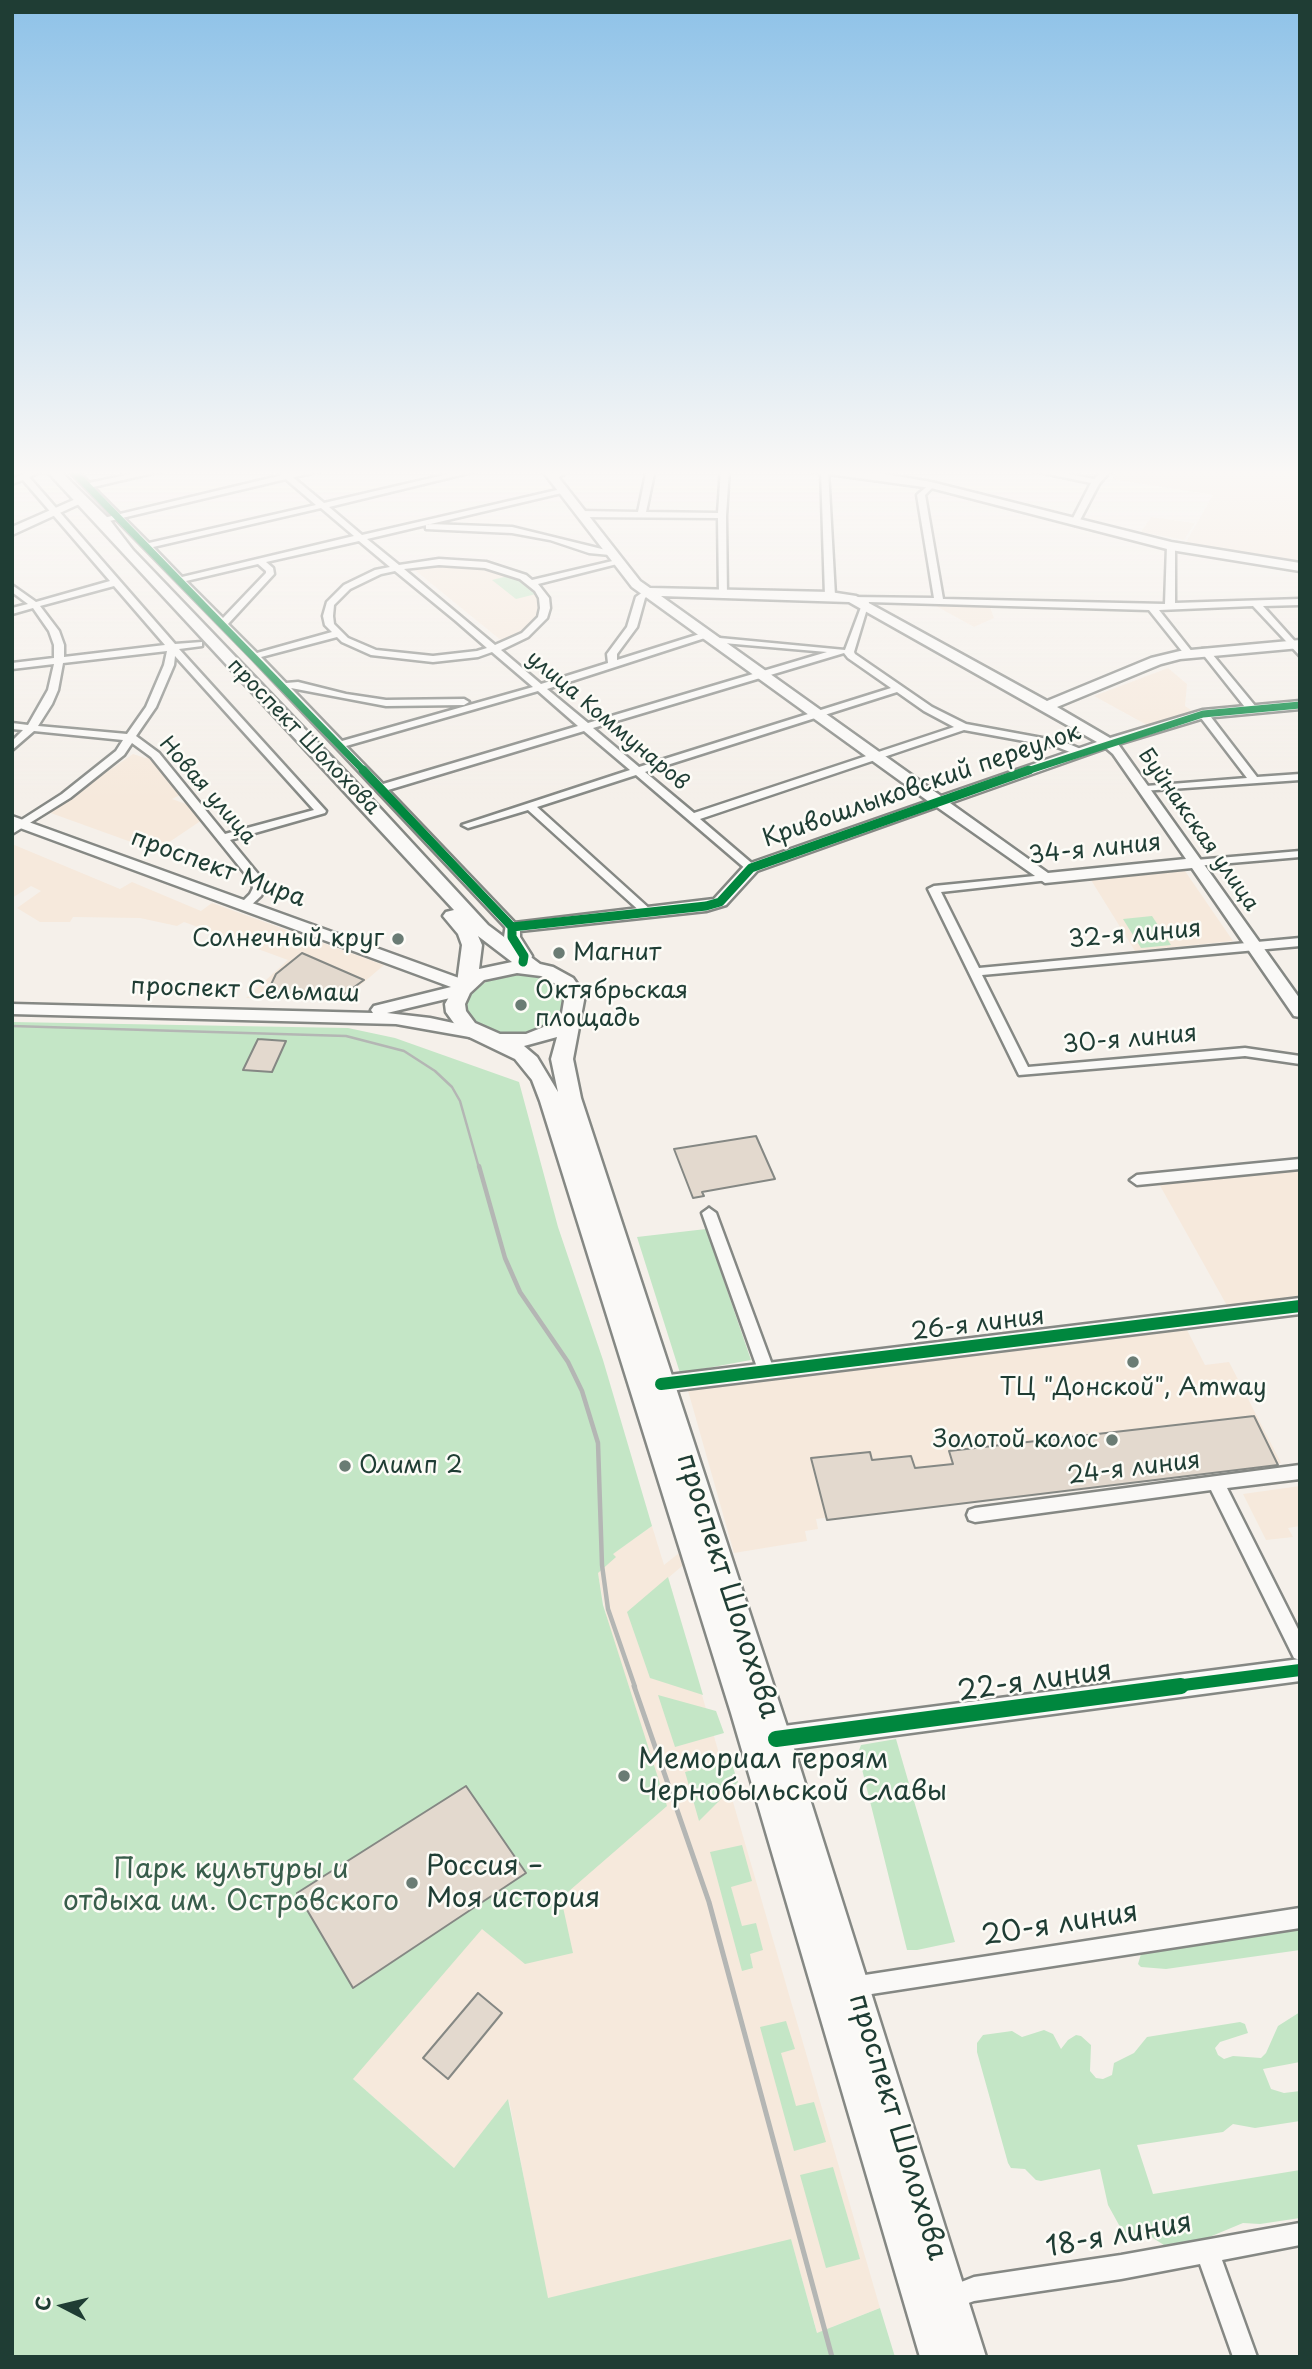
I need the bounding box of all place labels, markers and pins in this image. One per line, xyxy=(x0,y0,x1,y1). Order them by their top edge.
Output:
place label: Солнечный круг xyxy=(192,925,384,953)
marker: Солнечный круг xyxy=(390,931,406,947)
place label: Магнит xyxy=(573,939,661,967)
marker: Магнит xyxy=(551,945,567,961)
place label: Октябрьская площадь xyxy=(535,977,688,1033)
marker: Октябрьская площадь xyxy=(513,997,529,1013)
marker: ТЦ "Донской", Amway xyxy=(1125,1354,1141,1370)
place label: ТЦ "Донской", Amway xyxy=(1000,1374,1266,1402)
place label: Золотой колос xyxy=(933,1426,1098,1454)
marker: Золотой колос xyxy=(1104,1432,1120,1448)
place label: Олимп 2 xyxy=(359,1452,463,1480)
marker: Олимп 2 xyxy=(337,1458,353,1474)
place label: Мемориал героям Чернобыльской Славы xyxy=(638,1743,947,1809)
marker: Мемориал героям Чернобыльской Славы xyxy=(616,1768,632,1784)
place label: Россия – Моя история xyxy=(426,1850,600,1916)
marker: Россия – Моя история xyxy=(404,1875,420,1891)

